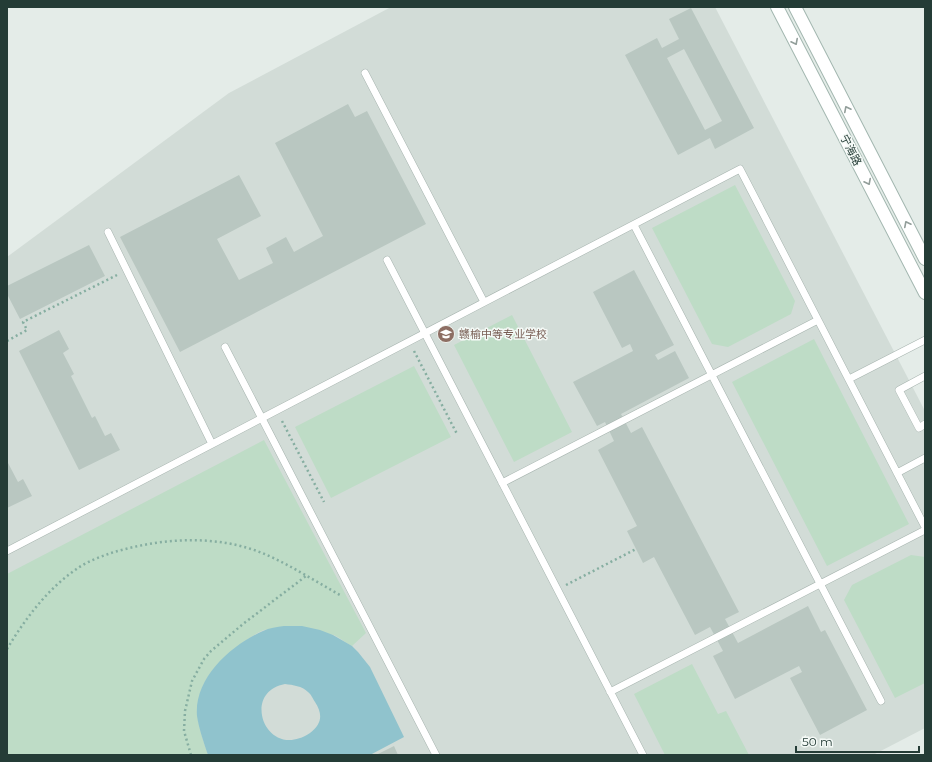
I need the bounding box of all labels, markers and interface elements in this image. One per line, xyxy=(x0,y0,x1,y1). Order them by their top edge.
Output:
one-way arrow xyxy=(790,37,798,45)
one-way arrow xyxy=(845,106,852,113)
street label: 宁海路 xyxy=(837,132,865,168)
one-way arrow xyxy=(863,178,870,185)
one-way arrow xyxy=(904,221,912,229)
school or university icon: 赣榆中等专业学校 xyxy=(436,324,456,344)
place label: 赣榆中等专业学校 xyxy=(459,327,547,341)
scale bar xyxy=(796,728,919,754)
text: 50 m xyxy=(802,734,833,749)

